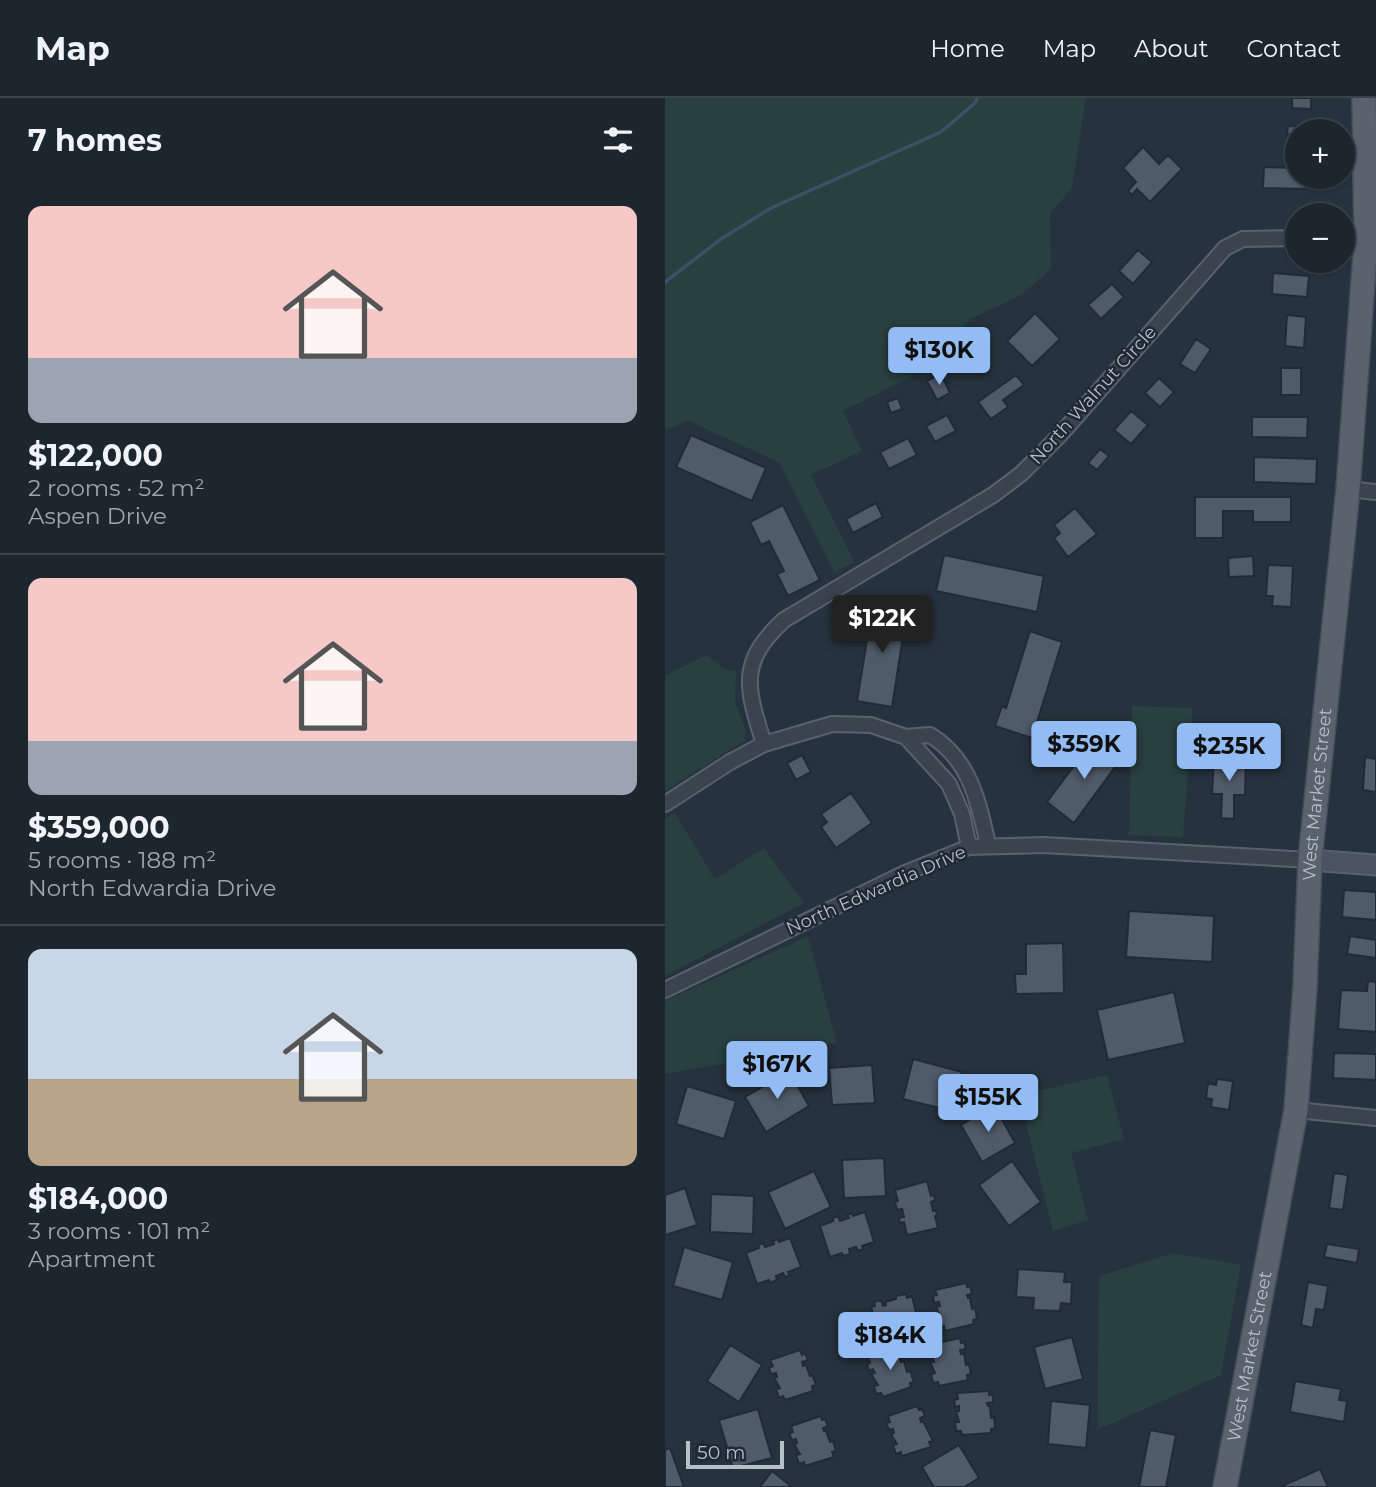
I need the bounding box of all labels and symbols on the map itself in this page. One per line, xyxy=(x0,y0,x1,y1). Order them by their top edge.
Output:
street label: North Walnut Circle xyxy=(1025,321,1161,469)
pin: $130K xyxy=(890,328,988,387)
pin: $122K xyxy=(833,596,931,655)
street label: West Market Street xyxy=(1298,707,1336,881)
pin: $359K xyxy=(1035,722,1133,781)
pin: $235K xyxy=(1180,724,1278,783)
street label: North Edwardia Drive xyxy=(783,840,969,940)
pin: $167K xyxy=(728,1042,826,1101)
pin: $155K xyxy=(939,1074,1037,1134)
street label: West Market Street xyxy=(1223,1269,1276,1444)
pin: $184K xyxy=(841,1312,939,1372)
scale bar xyxy=(686,1438,784,1470)

